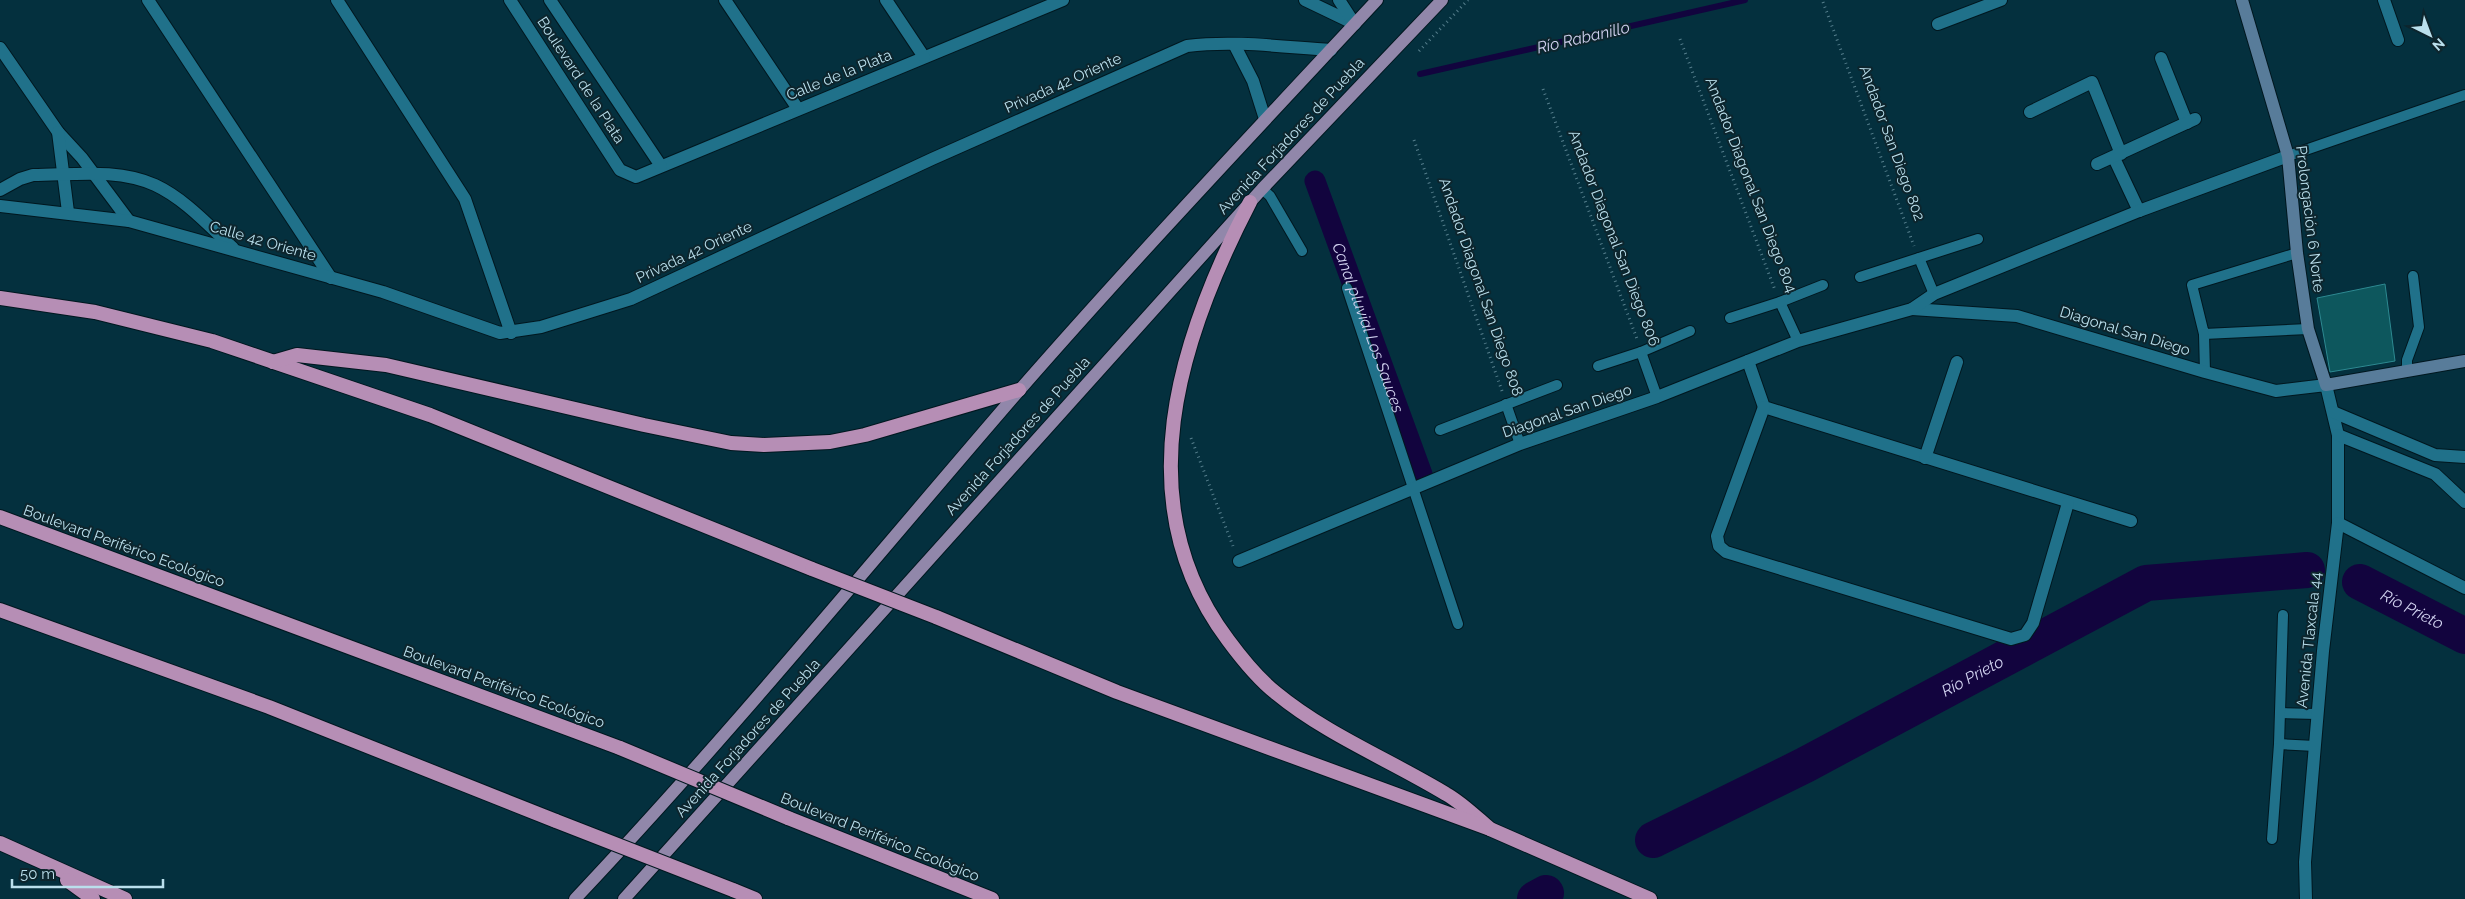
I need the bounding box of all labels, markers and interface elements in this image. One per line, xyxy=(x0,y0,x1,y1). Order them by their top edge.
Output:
north arrow xyxy=(2405,10,2455,60)
street label: Boulevard de la Plata xyxy=(533,13,629,147)
water label: Río Rabanillo xyxy=(1535,18,1631,57)
text: N xyxy=(2429,35,2448,54)
street label: Calle de la Plata xyxy=(784,46,894,104)
street label: Privada 42 Oriente xyxy=(1002,49,1124,117)
street label: Avenida Forjadores de Puebla xyxy=(1214,54,1368,218)
street label: Andador San Diego 802 xyxy=(1856,63,1929,223)
street label: Andador Diagonal San Diego 804 xyxy=(1702,75,1800,295)
street label: Andador Diagonal San Diego 806 xyxy=(1564,127,1664,349)
street label: Prolongación 6 Norte xyxy=(2292,145,2328,294)
street label: Andador Diagonal San Diego 808 xyxy=(1435,175,1527,399)
street label: Calle 42 Oriente xyxy=(208,217,319,265)
street label: Privada 42 Oriente xyxy=(633,217,755,287)
water label: Canal pluvial Los Sauces xyxy=(1328,240,1408,416)
street label: Diagonal San Diego xyxy=(2058,303,2193,359)
street label: Avenida Forjadores de Puebla xyxy=(942,353,1094,519)
street label: Diagonal San Diego xyxy=(1500,380,1634,442)
street label: Boulevard Periférico Ecológico xyxy=(21,501,227,591)
street label: Avenida Tlaxcala 44 xyxy=(2293,571,2325,709)
water label: Río Prieto xyxy=(2378,585,2447,633)
street label: Boulevard Periférico Ecológico xyxy=(401,642,607,732)
water label: Río Prieto xyxy=(1938,652,2007,701)
street label: Avenida Forjadores de Puebla xyxy=(672,655,824,821)
street label: Boulevard Periférico Ecológico xyxy=(778,789,982,885)
scale bar xyxy=(12,856,164,888)
text: 50 m xyxy=(20,865,55,883)

